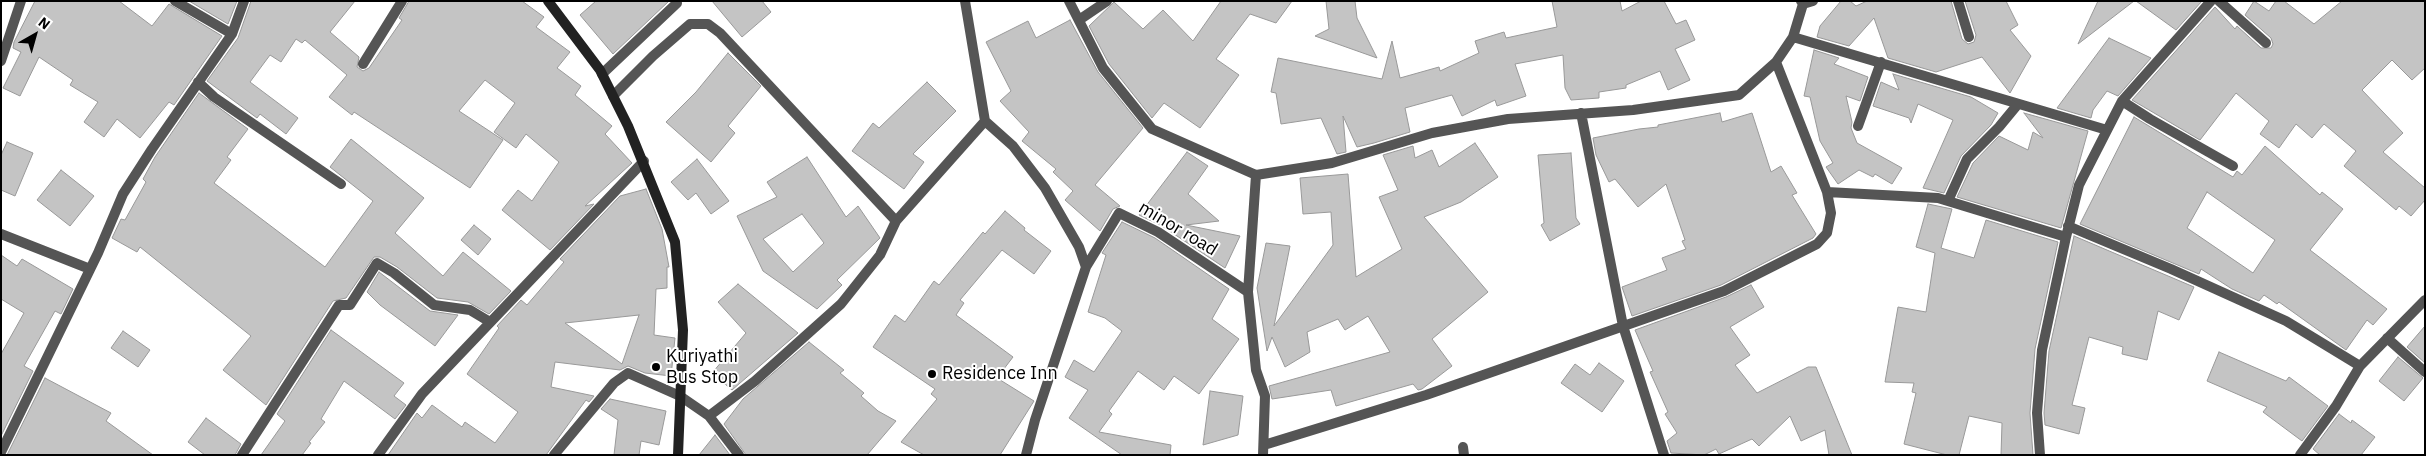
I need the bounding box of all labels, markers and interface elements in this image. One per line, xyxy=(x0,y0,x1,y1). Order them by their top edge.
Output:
north arrow xyxy=(10,10,60,60)
text: N xyxy=(35,13,54,33)
street label: minor road xyxy=(1135,197,1221,261)
place label: Kuriyathi Bus Stop xyxy=(666,346,738,388)
marker: Kuriyathi Bus Stop xyxy=(650,361,662,373)
place label: Residence Inn xyxy=(942,363,1058,385)
marker: Residence Inn xyxy=(926,368,938,380)

